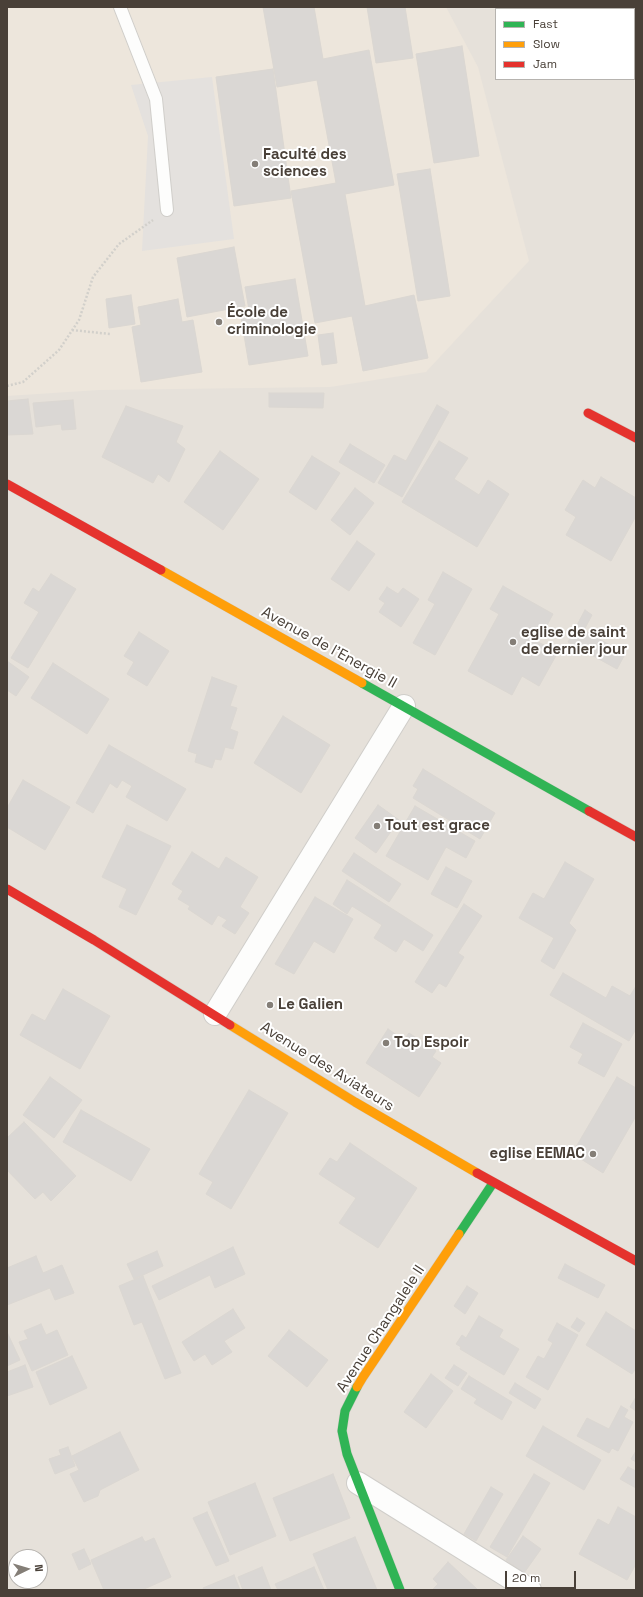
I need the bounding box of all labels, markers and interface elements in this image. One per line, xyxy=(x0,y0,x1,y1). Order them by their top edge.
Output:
legend xyxy=(495,8,635,80)
text: Fast xyxy=(533,16,558,32)
text: Slow xyxy=(533,36,560,52)
text: Jam xyxy=(533,56,557,72)
place label: Faculté des sciences xyxy=(263,146,347,181)
marker: Faculté des sciences xyxy=(250,159,260,169)
place label: École de criminologie xyxy=(227,304,316,339)
marker: École de criminologie xyxy=(214,317,224,327)
street label: Avenue de l'Energie II xyxy=(258,603,400,693)
place label: eglise de saint de dernier jour xyxy=(521,624,627,659)
marker: eglise de saint de dernier jour xyxy=(508,637,518,647)
place label: Tout est grace xyxy=(385,817,490,835)
marker: Tout est grace xyxy=(372,821,382,831)
place label: Le Galien xyxy=(278,996,343,1014)
marker: Le Galien xyxy=(265,1000,275,1010)
street label: Avenue des Aviateurs xyxy=(257,1018,397,1116)
place label: Top Espoir xyxy=(394,1034,469,1052)
marker: Top Espoir xyxy=(381,1038,391,1048)
place label: eglise EEMAC xyxy=(490,1145,585,1163)
marker: eglise EEMAC xyxy=(588,1149,598,1159)
street label: Avenue Changalele II xyxy=(333,1262,429,1396)
north arrow xyxy=(8,1549,48,1589)
scale bar xyxy=(507,1563,578,1589)
text: N xyxy=(32,1564,46,1572)
text: 20 m xyxy=(512,1570,540,1586)

